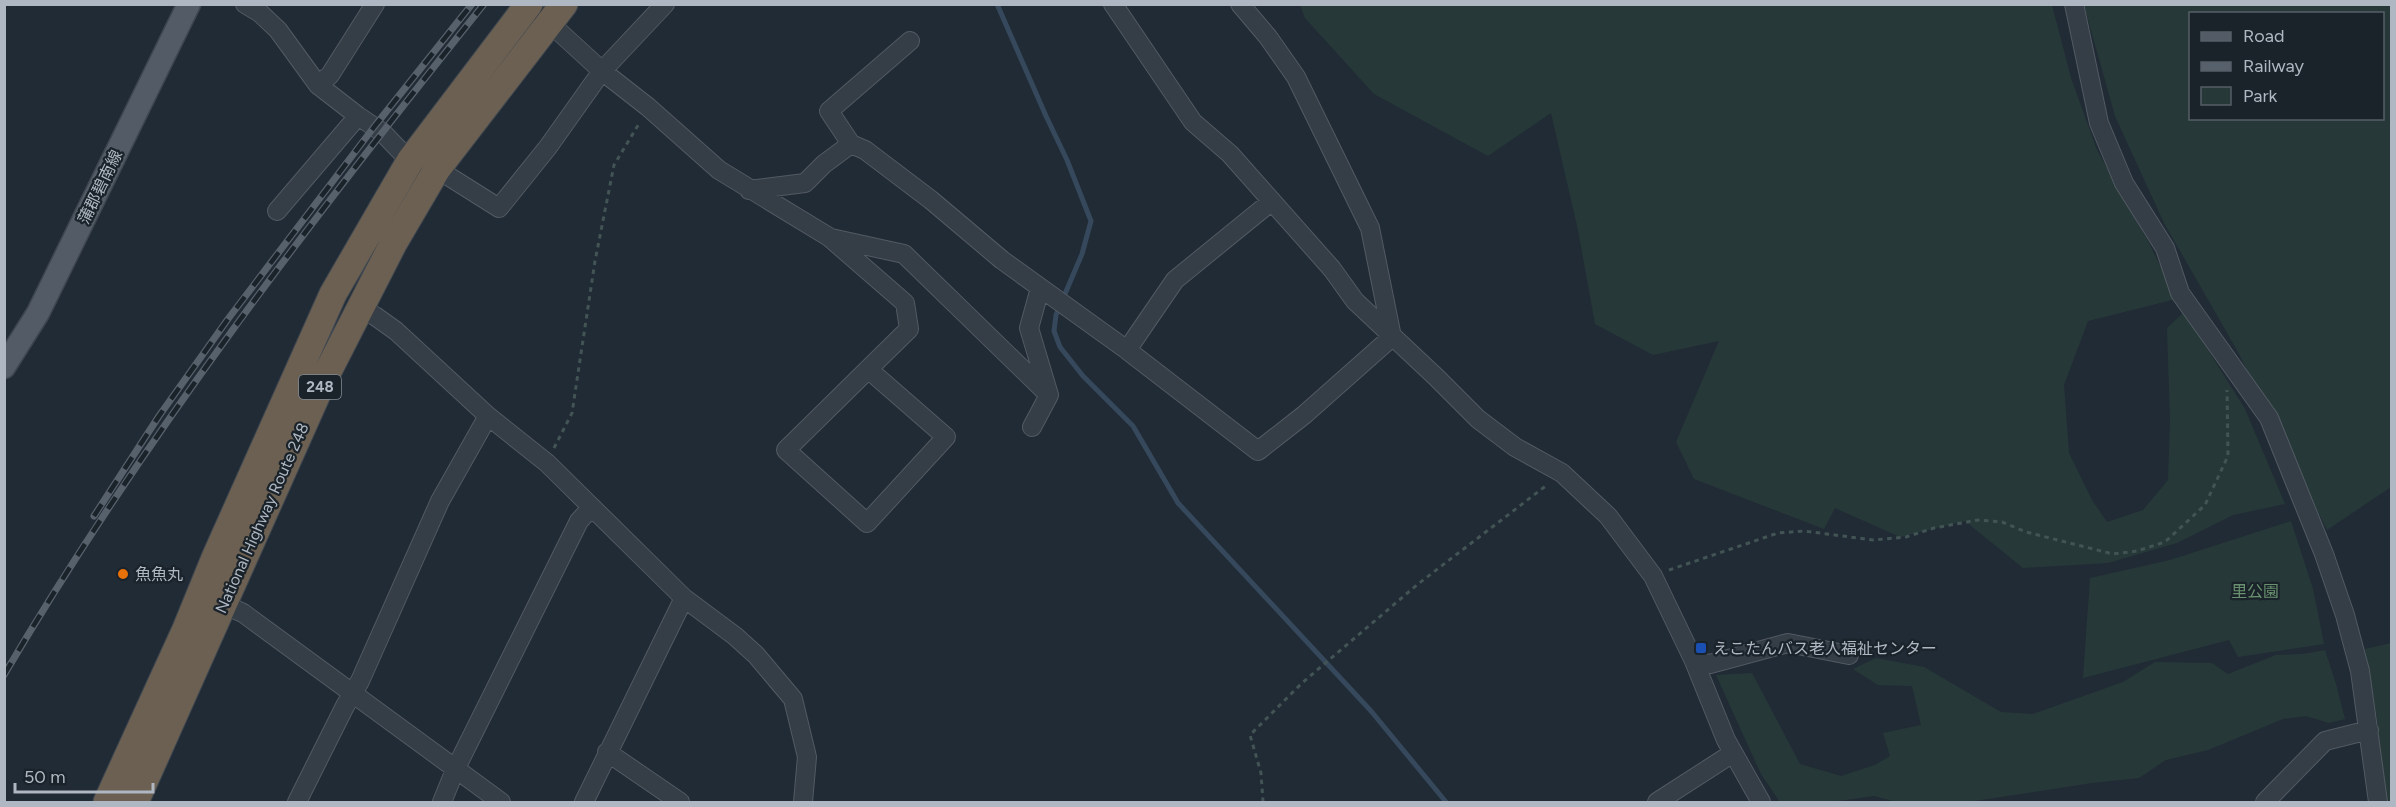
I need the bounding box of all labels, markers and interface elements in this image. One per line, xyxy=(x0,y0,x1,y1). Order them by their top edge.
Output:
legend xyxy=(2189,12,2384,120)
text: Road xyxy=(2243,25,2284,47)
text: Railway xyxy=(2243,55,2305,77)
text: Park xyxy=(2243,85,2278,107)
street label: 蒲郡碧南線 xyxy=(74,147,126,227)
road number: 248 xyxy=(299,375,341,399)
street label: National Highway Route 248 xyxy=(211,420,313,616)
place label: 魚魚丸 xyxy=(135,565,183,584)
marker: 魚魚丸 xyxy=(116,567,130,581)
park label: 里公園 xyxy=(2231,582,2279,601)
place label: えこたんバス老人福祉センター xyxy=(1713,639,1937,658)
marker: えこたんバス老人福祉センター xyxy=(1694,641,1708,655)
scale bar xyxy=(15,756,153,794)
text: 50 m xyxy=(24,766,66,788)

